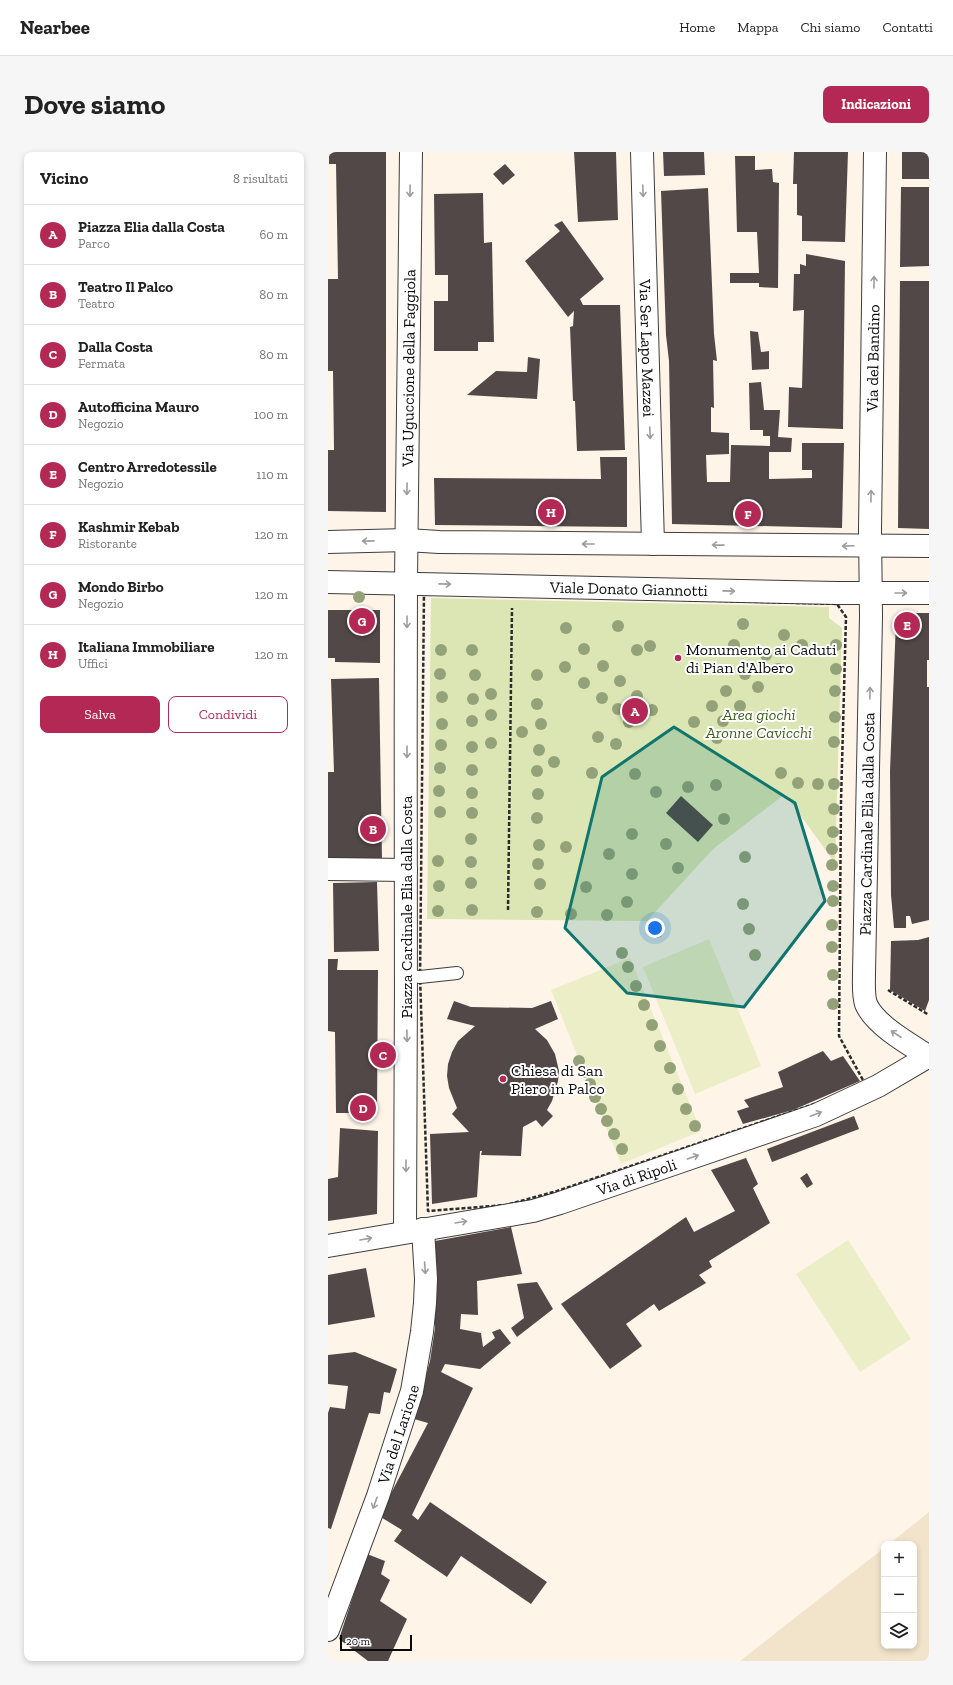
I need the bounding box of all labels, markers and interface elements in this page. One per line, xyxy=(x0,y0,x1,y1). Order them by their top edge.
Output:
text: Nearbee xyxy=(20,16,90,39)
text: Home xyxy=(679,19,715,36)
text: Mappa xyxy=(737,19,778,36)
text: Chi siamo xyxy=(800,19,860,36)
text: Contatti xyxy=(882,19,933,36)
button: Indicazioni xyxy=(823,86,929,123)
text: Dove siamo xyxy=(24,88,165,121)
text: Vicino xyxy=(40,168,88,188)
text: 8 risultati xyxy=(233,171,288,186)
one-way arrow xyxy=(406,184,414,197)
one-way arrow xyxy=(640,184,647,197)
text: Piazza Elia dalla Costa xyxy=(78,218,225,236)
text: A xyxy=(49,227,57,242)
text: 60 m xyxy=(259,227,288,242)
text: Parco xyxy=(78,236,110,251)
street label: Via Uguccione della Faggiola xyxy=(397,269,419,468)
one-way arrow xyxy=(870,276,877,289)
text: Teatro Il Palco xyxy=(78,278,173,296)
street label: Via Ser Lapo Mazzei xyxy=(636,278,659,418)
text: B xyxy=(49,287,57,302)
text: 80 m xyxy=(259,287,288,302)
text: Teatro xyxy=(78,296,115,311)
street label: Via del Bandino xyxy=(863,304,883,413)
text: Dalla Costa xyxy=(78,338,153,356)
text: C xyxy=(49,347,57,362)
text: 80 m xyxy=(259,347,288,362)
text: Fermata xyxy=(78,356,125,371)
text: Autofficina Mauro xyxy=(78,398,199,416)
text: D xyxy=(48,407,58,422)
text: 100 m xyxy=(254,407,288,422)
text: Negozio xyxy=(78,416,124,431)
one-way arrow xyxy=(647,426,654,439)
text: Centro Arredotessile xyxy=(78,458,217,476)
text: E xyxy=(49,467,57,482)
text: 110 m xyxy=(256,467,288,482)
text: Negozio xyxy=(78,476,124,491)
one-way arrow xyxy=(404,482,411,495)
one-way arrow xyxy=(867,490,875,503)
pin: H xyxy=(538,497,564,527)
pin: F xyxy=(735,499,761,529)
text: Kashmir Kebab xyxy=(78,518,179,536)
text: F xyxy=(49,527,57,542)
text: 120 m xyxy=(255,527,288,542)
text: Ristorante xyxy=(78,536,137,551)
one-way arrow xyxy=(362,537,375,545)
one-way arrow xyxy=(582,540,595,548)
one-way arrow xyxy=(712,541,725,549)
one-way arrow xyxy=(842,542,855,550)
street label: Viale Donato Giannotti xyxy=(549,577,709,600)
text: Mondo Birbo xyxy=(78,578,164,596)
one-way arrow xyxy=(438,581,451,588)
text: G xyxy=(49,587,57,602)
text: 120 m xyxy=(255,587,288,602)
one-way arrow xyxy=(722,587,735,594)
one-way arrow xyxy=(894,589,907,597)
text: Negozio xyxy=(78,596,124,611)
pin: G xyxy=(349,606,375,636)
pin: E xyxy=(894,610,920,640)
one-way arrow xyxy=(403,615,411,628)
text: Italiana Immobiliare xyxy=(78,638,215,656)
place label: Monumento ai Caduti di Pian d'Albero xyxy=(686,640,837,677)
text: H xyxy=(48,647,58,662)
text: 120 m xyxy=(255,647,288,662)
marker: Monumento ai Caduti di Pian d'Albero xyxy=(673,653,683,663)
text: Uffici xyxy=(78,656,108,671)
one-way arrow xyxy=(866,687,873,700)
button: Salva xyxy=(40,696,160,733)
button: Condividi xyxy=(168,696,288,733)
pin: A xyxy=(622,696,648,726)
park label: Area giochi Aronne Cavicchi xyxy=(705,705,812,742)
street label: Piazza Cardinale Elia dalla Costa xyxy=(856,712,878,936)
one-way arrow xyxy=(403,745,410,758)
street label: Piazza Cardinale Elia dalla Costa xyxy=(397,795,416,1019)
pin: B xyxy=(360,814,386,844)
your location xyxy=(645,918,665,938)
one-way arrow xyxy=(403,1029,411,1042)
one-way arrow xyxy=(890,1030,901,1038)
pin: C xyxy=(370,1040,396,1070)
place label: Chiesa di San Piero in Palco xyxy=(511,1061,605,1098)
marker: Chiesa di San Piero in Palco xyxy=(498,1074,508,1084)
pin: D xyxy=(350,1093,376,1123)
one-way arrow xyxy=(810,1110,822,1118)
one-way arrow xyxy=(687,1153,699,1161)
street label: Via di Ripoli xyxy=(593,1154,679,1200)
one-way arrow xyxy=(402,1159,410,1172)
one-way arrow xyxy=(454,1218,467,1226)
one-way arrow xyxy=(360,1235,373,1243)
one-way arrow xyxy=(422,1261,429,1274)
street label: Via del Larione xyxy=(373,1384,422,1487)
one-way arrow xyxy=(371,1497,378,1510)
map controls xyxy=(881,1541,917,1649)
button: + xyxy=(881,1541,917,1577)
button: − xyxy=(881,1577,917,1613)
button: layers xyxy=(881,1613,917,1649)
scale bar xyxy=(340,1633,412,1652)
text: 20 m xyxy=(346,1635,370,1648)

